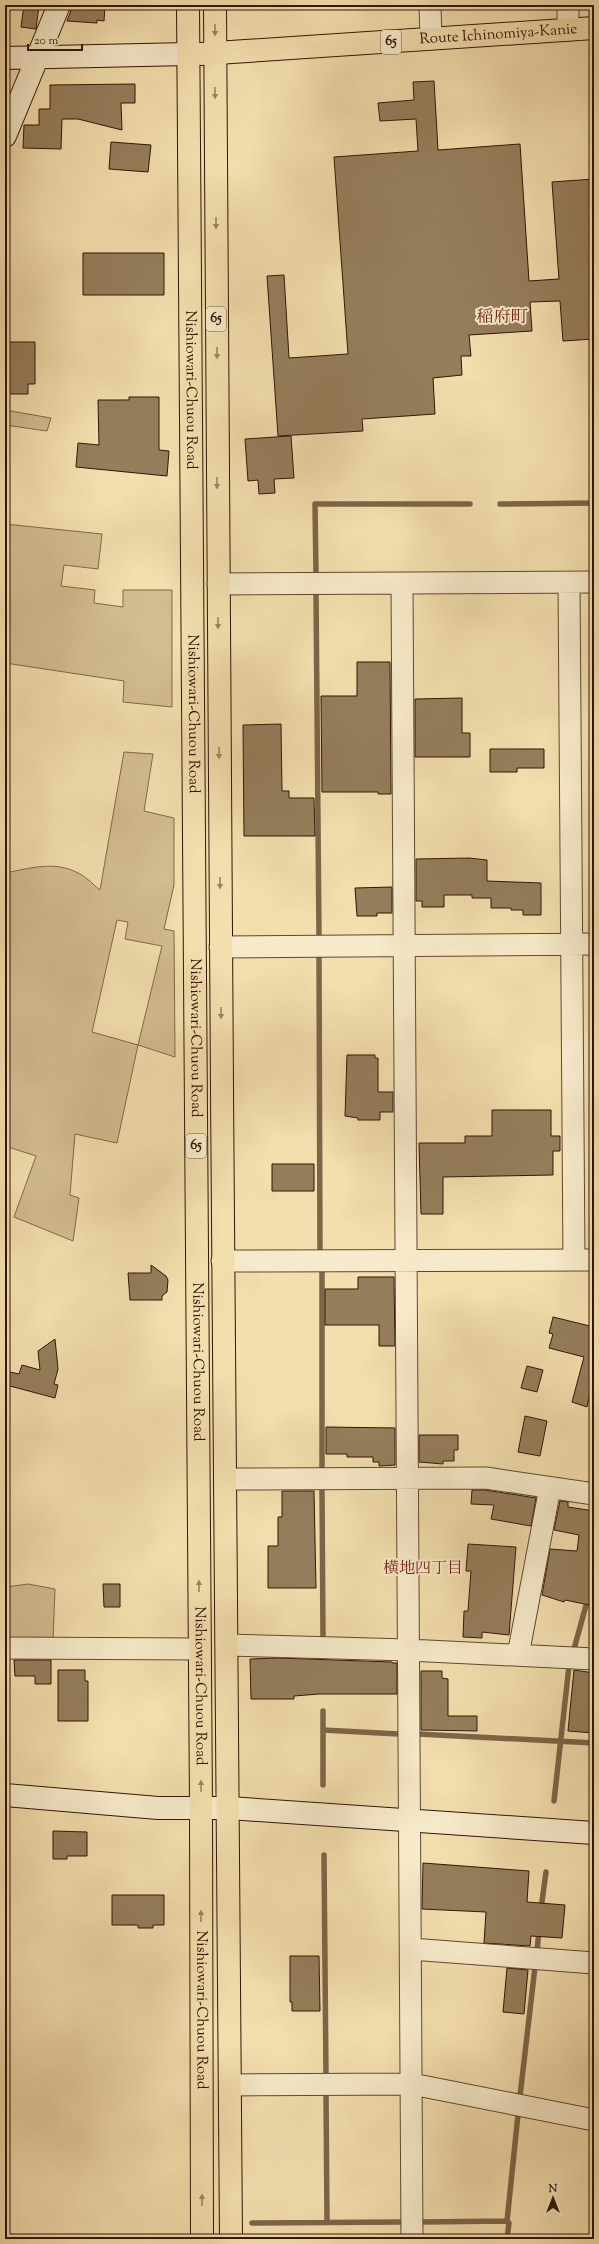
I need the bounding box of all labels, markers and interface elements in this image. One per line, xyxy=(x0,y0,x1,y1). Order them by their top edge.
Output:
street label: Route Ichinomiya-Kanie xyxy=(419,19,578,50)
one-way arrow xyxy=(212,24,218,37)
scale bar xyxy=(28,26,82,52)
road number: 65 xyxy=(381,30,401,54)
text: 20 m xyxy=(34,32,59,50)
one-way arrow xyxy=(212,87,218,100)
one-way arrow xyxy=(213,217,219,230)
district label: 稲府町 xyxy=(477,306,528,330)
road number: 65 xyxy=(206,307,226,331)
street label: Nishiowari-Chuou Road xyxy=(180,310,202,470)
one-way arrow xyxy=(214,347,220,360)
one-way arrow xyxy=(214,477,221,489)
one-way arrow xyxy=(215,617,221,630)
street label: Nishiowari-Chuou Road xyxy=(182,634,204,794)
one-way arrow xyxy=(216,747,222,760)
one-way arrow xyxy=(217,877,223,890)
street label: Nishiowari-Chuou Road xyxy=(184,958,207,1118)
one-way arrow xyxy=(217,1007,224,1019)
road number: 65 xyxy=(186,1134,206,1158)
street label: Nishiowari-Chuou Road xyxy=(187,1282,209,1442)
district label: 横地四丁目 xyxy=(383,1558,463,1581)
one-way arrow xyxy=(196,1579,202,1592)
street label: Nishiowari-Chuou Road xyxy=(189,1606,211,1766)
one-way arrow xyxy=(198,1779,204,1792)
one-way arrow xyxy=(198,1909,204,1922)
street label: Nishiowari-Chuou Road xyxy=(191,1930,212,2090)
north arrow xyxy=(533,2178,573,2218)
text: N xyxy=(548,2181,558,2197)
one-way arrow xyxy=(199,2193,205,2206)

